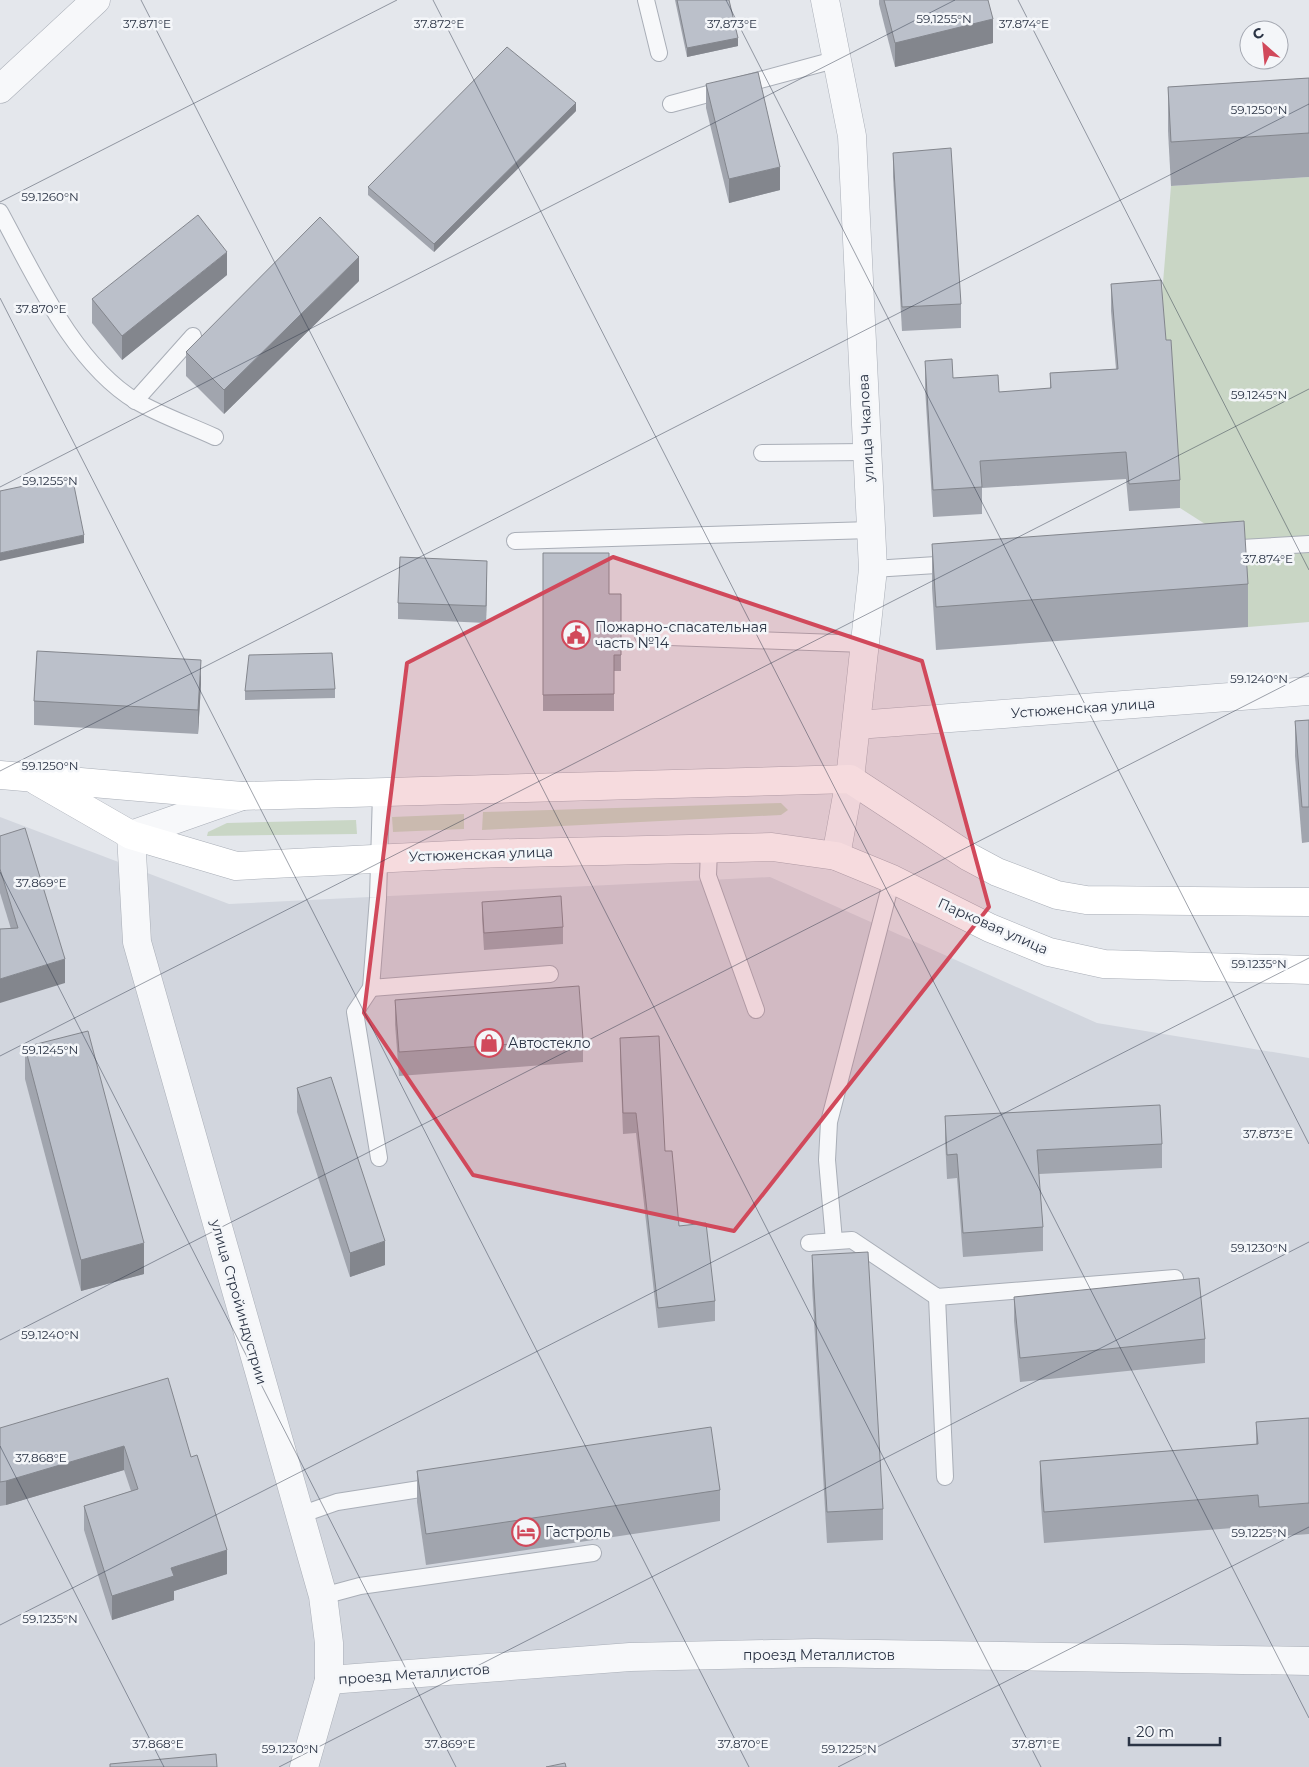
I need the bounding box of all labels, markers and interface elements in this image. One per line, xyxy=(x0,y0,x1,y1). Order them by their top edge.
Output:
text: 59.1255°N xyxy=(916,11,972,26)
text: 37.871°E xyxy=(123,16,171,31)
text: 37.872°E xyxy=(414,16,464,31)
text: 37.873°E xyxy=(707,16,757,31)
text: 37.874°E xyxy=(999,16,1049,31)
north arrow xyxy=(1239,20,1289,70)
text: С xyxy=(1249,23,1267,44)
text: 59.1250°N xyxy=(1230,102,1288,117)
text: 59.1260°N xyxy=(21,189,79,204)
text: 37.870°E xyxy=(15,301,67,316)
street label: улица Чкалова xyxy=(854,374,878,483)
text: 59.1245°N xyxy=(1231,387,1287,402)
text: 59.1255°N xyxy=(22,473,78,488)
text: 37.874°E xyxy=(1243,551,1293,566)
place label: Пожарно-спасательная часть №14 xyxy=(595,618,768,652)
public building icon: Пожарно-спасательная часть №14 xyxy=(561,620,591,650)
text: 59.1240°N xyxy=(1230,671,1288,686)
street label: Устюженская улица xyxy=(1010,694,1156,722)
text: 59.1250°N xyxy=(21,758,79,773)
street label: Устюженская улица xyxy=(409,842,553,866)
text: 37.869°E xyxy=(15,875,67,890)
street label: Парковая улица xyxy=(935,894,1051,958)
text: 59.1235°N xyxy=(1231,956,1287,971)
shop icon: Автостекло xyxy=(474,1028,504,1058)
place label: Автостекло xyxy=(508,1034,591,1052)
text: 59.1245°N xyxy=(22,1042,78,1057)
text: 37.873°E xyxy=(1243,1126,1293,1141)
street label: улица Стройиндустрии xyxy=(207,1216,271,1387)
text: 59.1230°N xyxy=(1230,1240,1288,1255)
text: 59.1240°N xyxy=(21,1327,79,1342)
text: 37.868°E xyxy=(15,1450,67,1465)
hotel icon: Гастроль xyxy=(511,1517,541,1547)
place label: Гастроль xyxy=(545,1523,610,1541)
text: 59.1225°N xyxy=(1231,1525,1287,1540)
text: 59.1235°N xyxy=(22,1611,78,1626)
street label: проезд Металлистов xyxy=(743,1646,895,1664)
street label: проезд Металлистов xyxy=(337,1660,491,1688)
scale bar xyxy=(1129,1714,1220,1746)
text: 20 m xyxy=(1136,1722,1174,1741)
text: 37.868°E xyxy=(132,1736,184,1751)
text: 37.869°E xyxy=(424,1736,476,1751)
text: 37.870°E xyxy=(717,1736,769,1751)
text: 37.871°E xyxy=(1012,1736,1060,1751)
text: 59.1230°N xyxy=(261,1741,319,1756)
text: 59.1225°N xyxy=(821,1741,877,1756)

